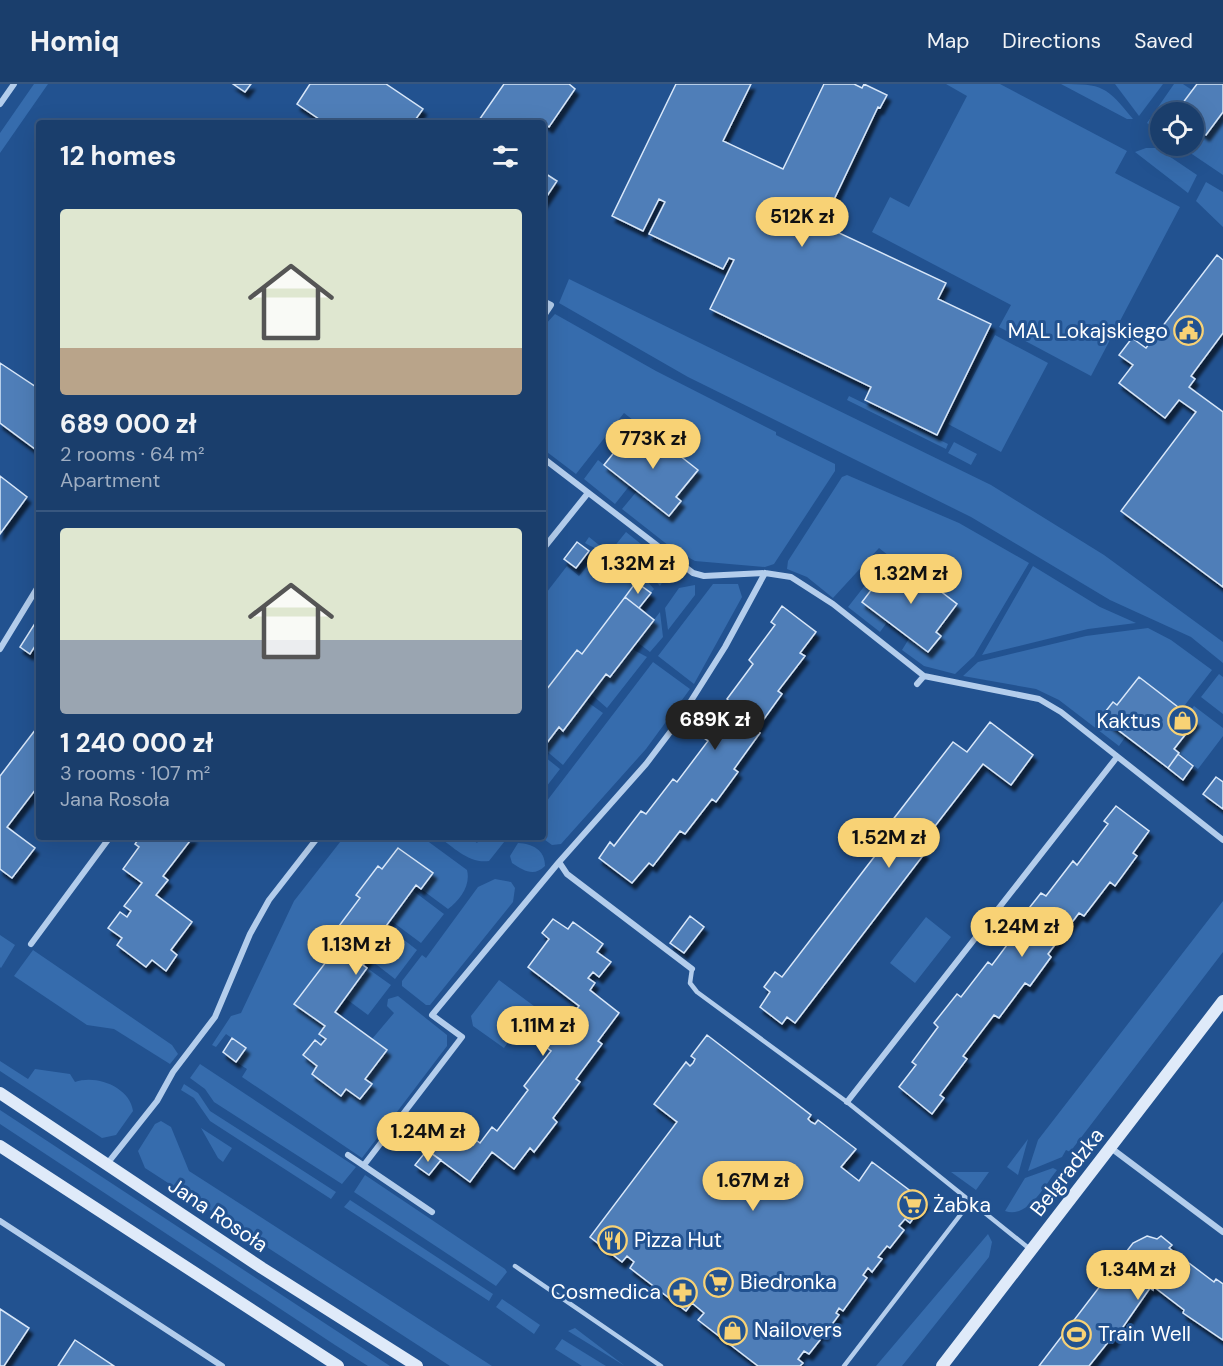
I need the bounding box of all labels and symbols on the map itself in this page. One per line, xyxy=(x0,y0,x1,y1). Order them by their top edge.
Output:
pin: 512K zł xyxy=(747,197,857,248)
public building icon: MAL Lokajskiego xyxy=(1173,315,1205,347)
place label: MAL Lokajskiego xyxy=(1008,317,1168,345)
pin: 773K zł xyxy=(598,419,708,470)
pin: 1.32M zł xyxy=(576,544,700,595)
pin: 1.32M zł xyxy=(849,554,973,605)
pin: 689K zł xyxy=(660,700,770,751)
shop icon: Kaktus xyxy=(1166,705,1198,737)
place label: Kaktus xyxy=(1096,707,1161,735)
pin: 1.52M zł xyxy=(827,818,951,869)
pin: 1.24M zł xyxy=(960,907,1084,958)
pin: 1.13M zł xyxy=(294,925,418,976)
pin: 1.11M zł xyxy=(481,1006,605,1057)
pin: 1.24M zł xyxy=(366,1112,490,1163)
street label: Belgradzka xyxy=(1024,1122,1110,1222)
pin: 1.67M zł xyxy=(691,1161,815,1212)
street label: Jana Rosoła xyxy=(163,1171,273,1259)
supermarket icon: Żabka xyxy=(896,1189,928,1221)
place label: Żabka xyxy=(933,1191,991,1219)
restaurant icon: Pizza Hut xyxy=(597,1224,629,1256)
place label: Pizza Hut xyxy=(634,1226,722,1254)
pin: 1.34M zł xyxy=(1076,1250,1200,1301)
supermarket icon: Biedronka xyxy=(703,1266,735,1298)
place label: Biedronka xyxy=(740,1268,837,1296)
pharmacy icon: Cosmedica xyxy=(666,1276,698,1308)
place label: Cosmedica xyxy=(551,1278,661,1306)
shop icon: Nailovers xyxy=(717,1314,749,1346)
place label: Nailovers xyxy=(754,1316,842,1344)
sports icon: Train Well xyxy=(1061,1318,1093,1350)
place label: Train Well xyxy=(1098,1320,1191,1348)

